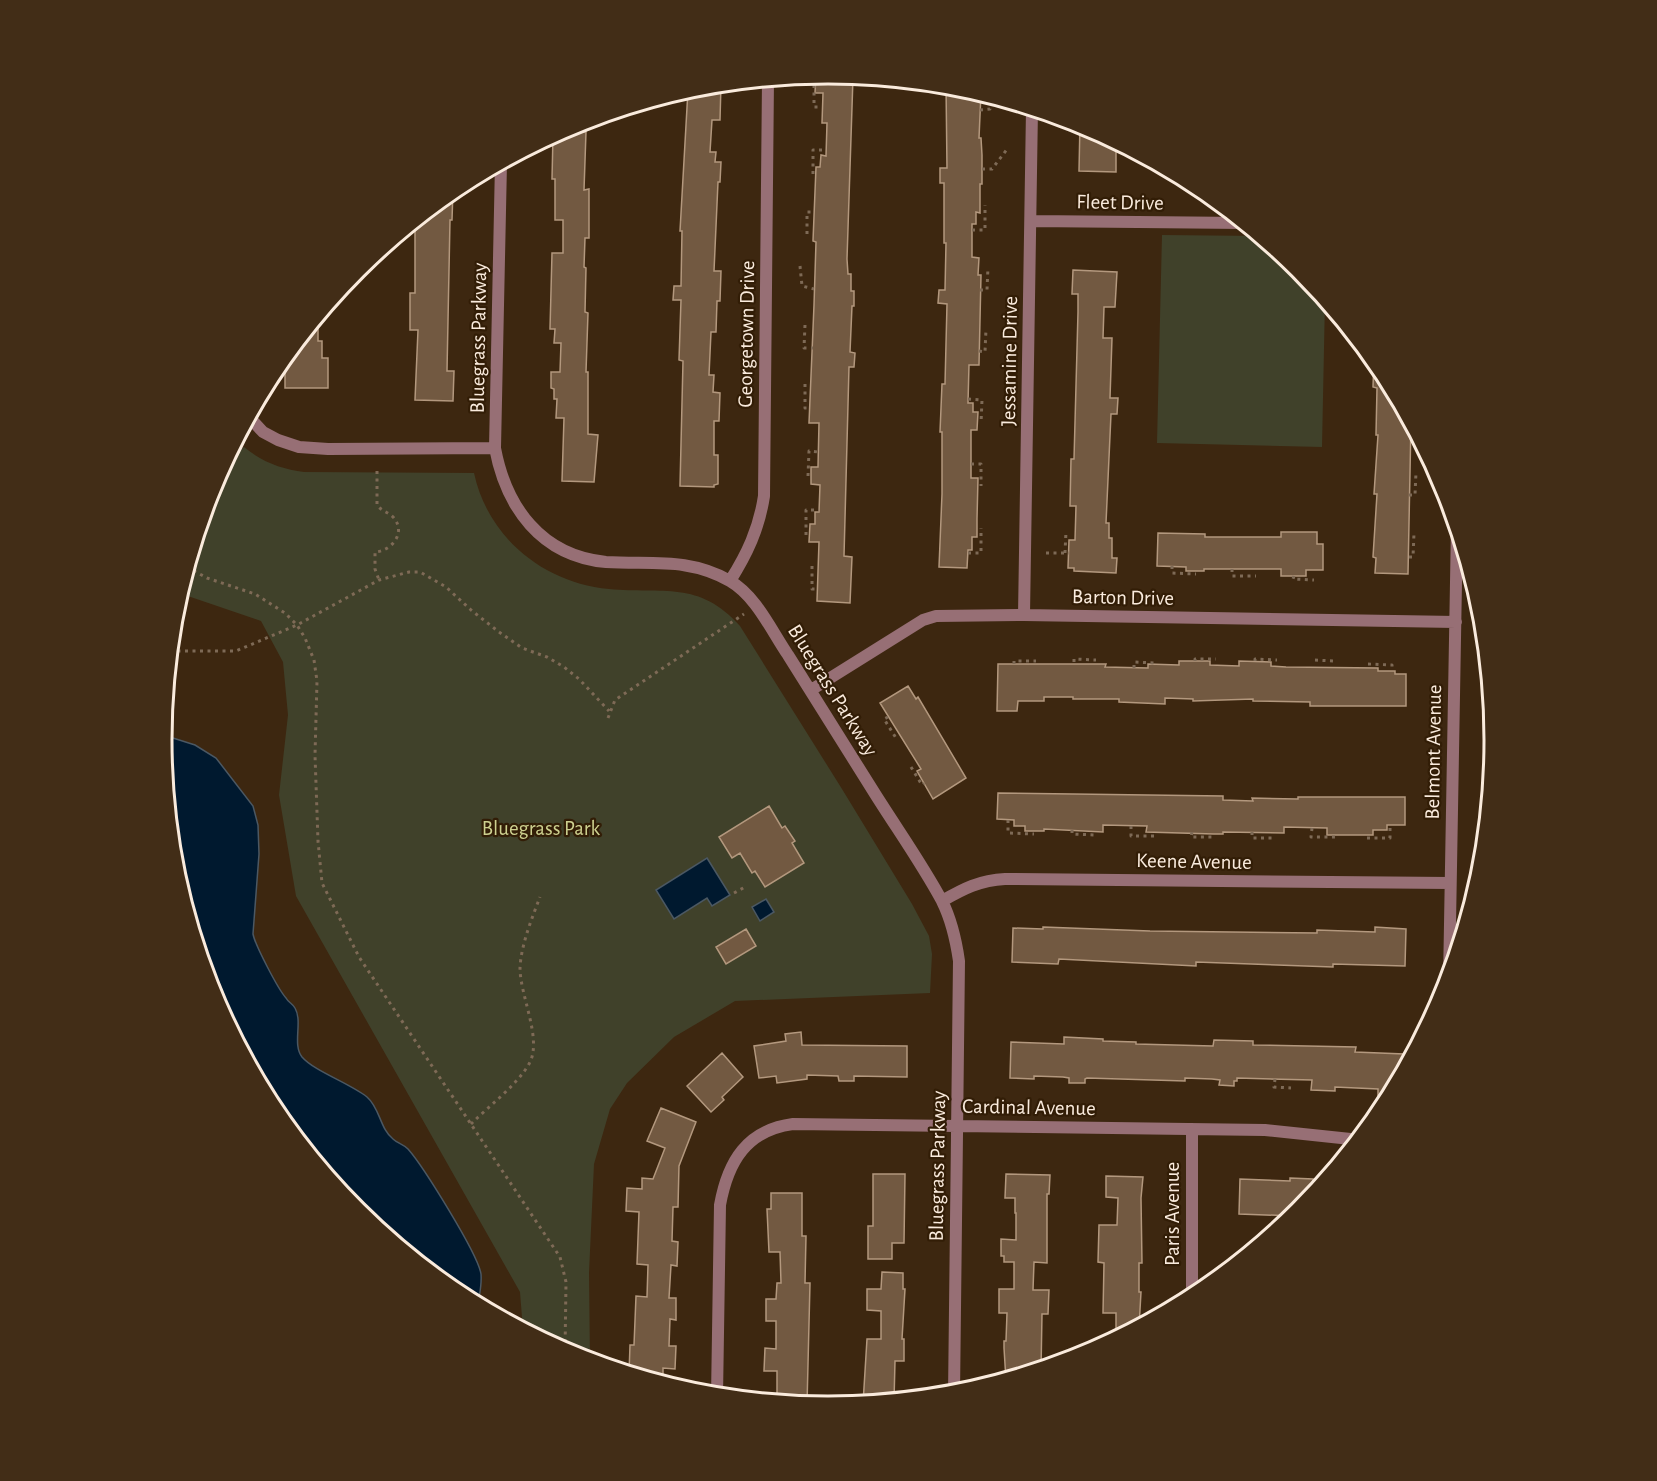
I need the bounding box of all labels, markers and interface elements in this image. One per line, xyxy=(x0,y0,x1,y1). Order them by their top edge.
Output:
street label: Fleet Drive xyxy=(1076,191,1164,214)
street label: Georgetown Drive xyxy=(735,260,758,408)
street label: Bluegrass Parkway xyxy=(467,263,490,413)
street label: Jessamine Drive xyxy=(998,296,1021,426)
street label: Barton Drive xyxy=(1072,586,1174,609)
street label: Bluegrass Parkway xyxy=(784,621,881,760)
street label: Belmont Avenue xyxy=(1422,684,1445,820)
park label: Bluegrass Park xyxy=(482,818,601,839)
street label: Keene Avenue xyxy=(1136,850,1252,873)
street label: Bluegrass Parkway xyxy=(926,1091,949,1241)
street label: Cardinal Avenue xyxy=(962,1096,1096,1119)
street label: Paris Avenue xyxy=(1162,1162,1183,1266)

